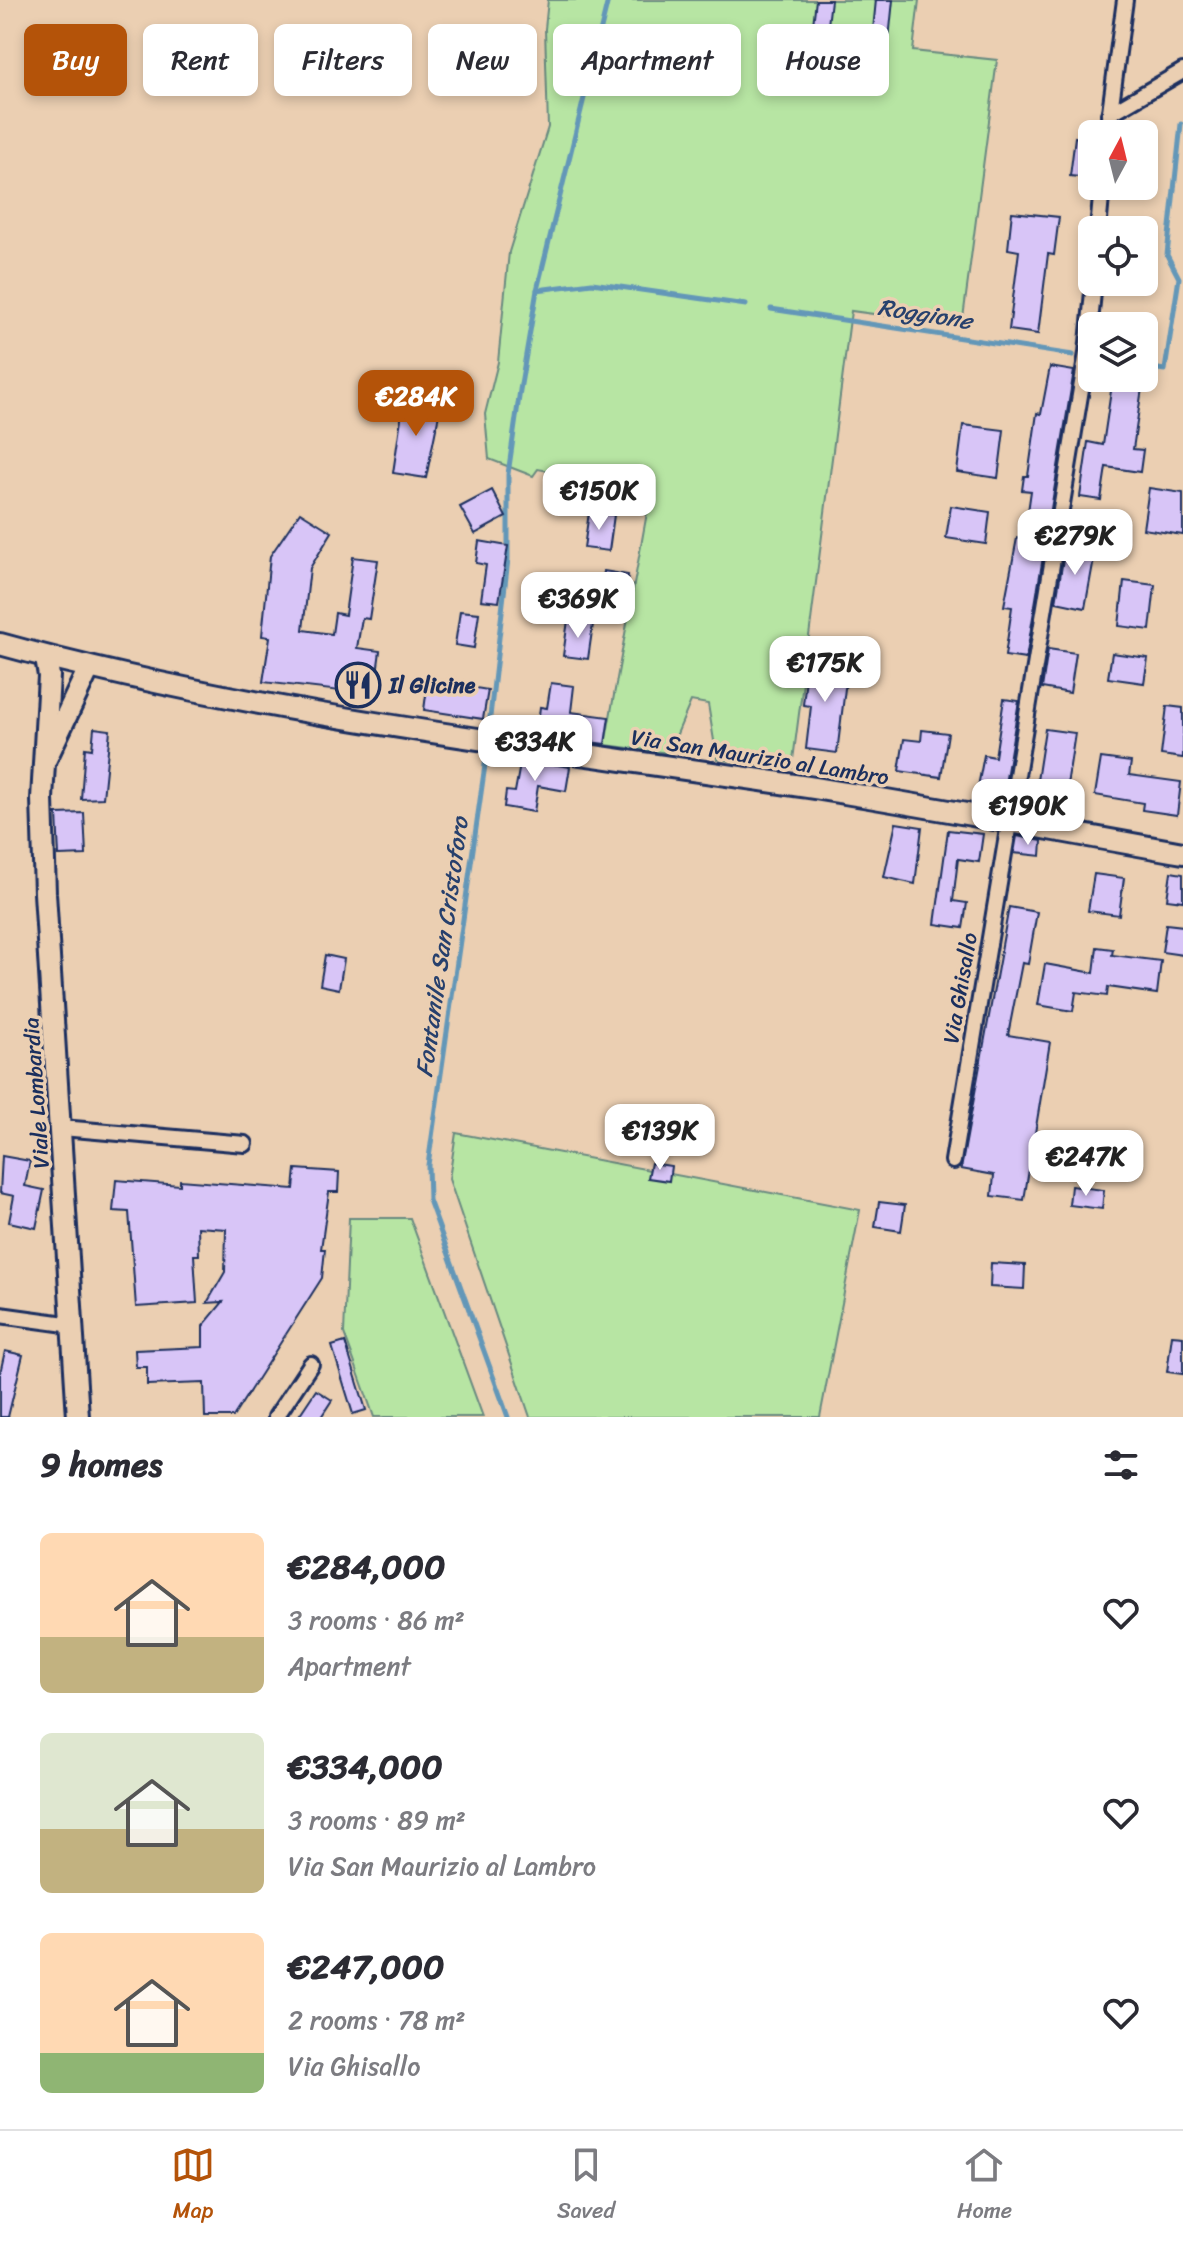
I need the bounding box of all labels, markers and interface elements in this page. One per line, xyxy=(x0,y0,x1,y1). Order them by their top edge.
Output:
chip: Buy xyxy=(24,24,127,96)
chip: Rent xyxy=(143,24,258,96)
chip: Filters xyxy=(274,24,412,96)
chip: New xyxy=(428,24,537,96)
chip: Apartment xyxy=(553,24,741,96)
chip: House xyxy=(757,24,889,96)
north arrow xyxy=(1078,120,1158,200)
map controls xyxy=(1078,120,1158,392)
button: locate xyxy=(1078,216,1158,296)
water label: Roggione xyxy=(875,286,978,343)
button: layers xyxy=(1078,312,1158,392)
pin: €284K xyxy=(360,370,472,438)
text: €284K xyxy=(376,373,456,419)
pin: €150K xyxy=(543,464,655,532)
text: €150K xyxy=(561,467,637,513)
pin: €279K xyxy=(1019,509,1131,577)
text: €279K xyxy=(1036,512,1114,558)
pin: €369K xyxy=(522,572,634,640)
text: €369K xyxy=(539,575,617,621)
pin: €175K xyxy=(769,636,881,704)
text: €175K xyxy=(788,639,862,685)
restaurant icon: Il Glicine xyxy=(334,661,382,709)
place label: Il Glicine xyxy=(388,666,476,705)
pin: €334K xyxy=(479,715,591,783)
street label: Via San Maurizio al Lambro xyxy=(628,717,892,797)
text: €334K xyxy=(496,718,574,764)
pin: €190K xyxy=(972,779,1084,847)
text: €190K xyxy=(990,782,1066,828)
water label: Fontanile San Cristoforo xyxy=(403,812,481,1079)
street label: Via Ghisallo xyxy=(931,929,989,1047)
street label: Viale Lombardia xyxy=(11,1016,61,1170)
pin: €139K xyxy=(604,1104,716,1172)
text: €139K xyxy=(623,1107,697,1153)
pin: €247K xyxy=(1030,1130,1142,1198)
text: €247K xyxy=(1046,1133,1126,1179)
text: 9 homes xyxy=(40,1435,162,1495)
icon: filters xyxy=(1099,1443,1143,1487)
text: €284,000 xyxy=(288,1537,446,1597)
icon: home xyxy=(104,1565,200,1661)
icon: heart xyxy=(1099,1591,1143,1635)
text: 3 rooms · 86 m² xyxy=(288,1597,465,1643)
text: Apartment xyxy=(288,1643,411,1689)
text: €334,000 xyxy=(288,1737,443,1797)
icon: home xyxy=(104,1765,200,1861)
icon: heart xyxy=(1099,1791,1143,1835)
text: 3 rooms · 89 m² xyxy=(288,1797,466,1843)
text: Via San Maurizio al Lambro xyxy=(288,1843,596,1889)
text: €247,000 xyxy=(288,1937,444,1997)
icon: home xyxy=(104,1965,200,2061)
icon: heart xyxy=(1099,1991,1143,2035)
text: 2 rooms · 78 m² xyxy=(288,1997,465,2043)
text: Via Ghisallo xyxy=(288,2043,420,2089)
tab: Map xyxy=(171,2143,215,2230)
tab: Saved xyxy=(557,2143,615,2230)
tab: Home xyxy=(957,2143,1012,2230)

